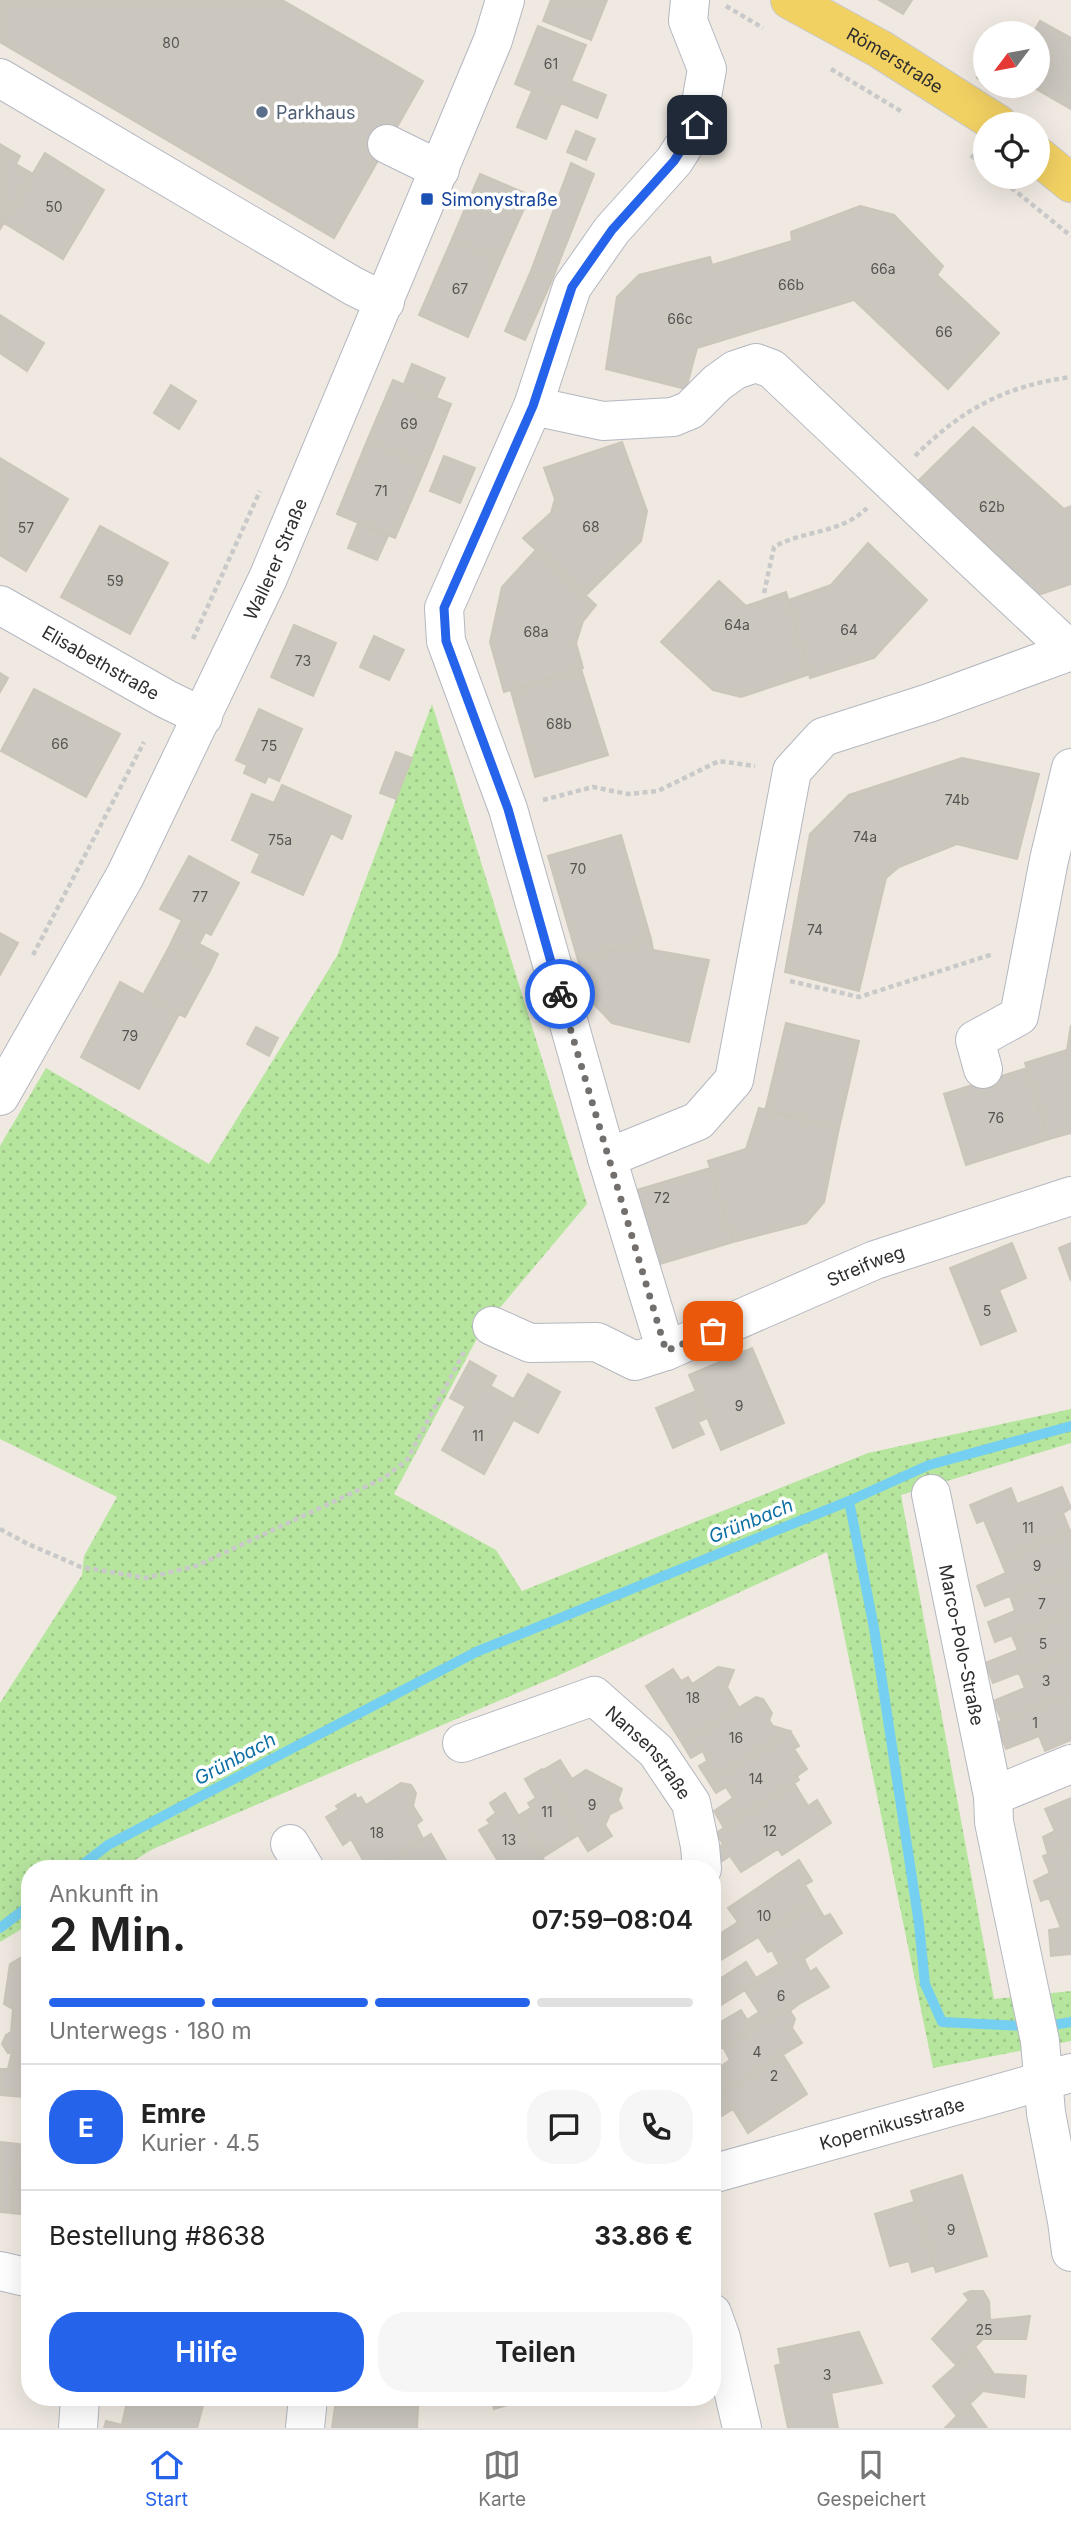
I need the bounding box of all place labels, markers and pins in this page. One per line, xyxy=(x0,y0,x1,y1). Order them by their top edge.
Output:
pin xyxy=(667,95,727,155)
place label: Parkhaus xyxy=(276,102,355,123)
marker: Parkhaus xyxy=(254,104,270,120)
place label: Simonystraße xyxy=(441,189,558,210)
marker: Simonystraße xyxy=(419,191,435,207)
pin xyxy=(683,1301,743,1361)

